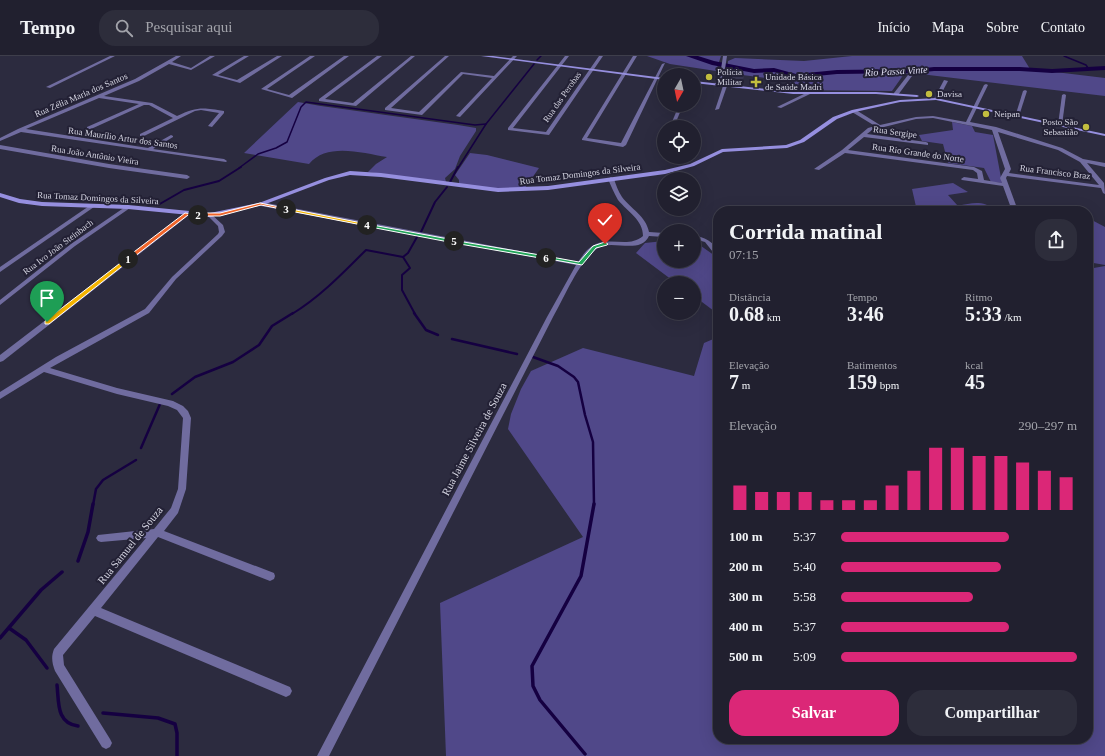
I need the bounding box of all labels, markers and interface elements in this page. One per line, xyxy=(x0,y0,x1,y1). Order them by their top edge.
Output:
search box xyxy=(99,10,379,46)
text: Tempo xyxy=(20,17,75,38)
icon: search xyxy=(113,17,135,39)
text: Pesquisar aqui xyxy=(145,19,232,35)
text: Início xyxy=(877,20,910,35)
text: Mapa xyxy=(932,20,964,35)
text: Sobre xyxy=(986,20,1019,35)
text: Contato xyxy=(1041,20,1085,35)
water label: Rio Passa Vinte xyxy=(863,64,928,78)
place label: Polícia Militar xyxy=(717,67,742,87)
north arrow xyxy=(657,68,701,112)
map controls xyxy=(657,68,701,320)
street label: Rua das Perobas xyxy=(541,69,583,124)
street label: Rua Zélia Maria dos Santos xyxy=(33,71,129,119)
marker: Polícia Militar xyxy=(704,72,714,82)
place label: Unidade Básica de Saúde Madri xyxy=(765,72,822,92)
marker: Unidade Básica de Saúde Madri xyxy=(750,76,762,88)
marker: Davisa xyxy=(924,89,934,99)
place label: Davisa xyxy=(937,89,962,99)
marker: Neipan xyxy=(981,109,991,119)
place label: Neipan xyxy=(994,109,1020,119)
place label: Posto São Sebastião xyxy=(1042,117,1078,137)
button: locate xyxy=(657,120,701,164)
marker: Posto São Sebastião xyxy=(1081,122,1091,132)
street label: Rua Sergipe xyxy=(872,124,918,140)
street label: Rua Maurílio Artur dos Santos xyxy=(68,125,179,151)
street label: Rua Rio Grande do Norte xyxy=(872,142,964,164)
street label: Rua João Antônio Vieira xyxy=(50,143,140,167)
street label: Rua Tomaz Domingos da Silveira xyxy=(519,162,641,186)
street label: Rua Francisco Braz xyxy=(1019,163,1091,181)
button: layers xyxy=(657,172,701,216)
street label: Rua Tomaz Domingos da Silveira xyxy=(37,190,159,206)
pin: 3 xyxy=(276,199,296,219)
text: 3 xyxy=(283,203,289,215)
pin xyxy=(588,203,622,244)
pin: 2 xyxy=(188,205,208,225)
text: 2 xyxy=(195,209,201,221)
icon: check xyxy=(594,209,616,231)
pin: 4 xyxy=(357,215,377,235)
street label: Rua Ivo João Steinbach xyxy=(21,217,95,277)
text: 4 xyxy=(364,219,370,231)
text: Corrida matinal xyxy=(729,219,882,244)
button: share xyxy=(1035,219,1077,261)
button: + xyxy=(657,224,701,268)
pin: 5 xyxy=(444,231,464,251)
text: 5 xyxy=(451,235,457,247)
text: 07:15 xyxy=(729,247,759,262)
pin: 6 xyxy=(536,248,556,268)
pin: 1 xyxy=(118,249,138,269)
text: 6 xyxy=(543,252,549,264)
text: 1 xyxy=(125,253,131,265)
button: − xyxy=(657,276,701,320)
pin xyxy=(30,281,64,322)
icon: arrive xyxy=(36,287,58,309)
text: Distância xyxy=(729,291,771,303)
text: Tempo xyxy=(847,291,877,303)
text: Ritmo xyxy=(965,291,993,303)
text: 0.68 xyxy=(729,303,764,325)
text: 3:46 xyxy=(847,303,884,325)
text: 5:33 xyxy=(965,303,1002,325)
text: km xyxy=(764,311,781,323)
text: /km xyxy=(1002,311,1022,323)
text: Elevação xyxy=(729,359,769,371)
text: Batimentos xyxy=(847,359,897,371)
text: kcal xyxy=(965,359,983,371)
text: 7 xyxy=(729,371,739,393)
text: 159 xyxy=(847,371,877,393)
text: 45 xyxy=(965,371,985,393)
text: m xyxy=(739,379,750,391)
text: bpm xyxy=(877,379,899,391)
street label: Rua Jaime Silveira de Souza xyxy=(439,381,509,497)
text: Elevação xyxy=(729,418,777,433)
text: 290–297 m xyxy=(1018,418,1077,433)
street label: Rua Samuel de Souza xyxy=(95,504,165,586)
text: 100 m xyxy=(729,529,763,544)
text: 5:37 xyxy=(793,529,816,544)
text: 200 m xyxy=(729,559,763,574)
text: 5:40 xyxy=(793,559,816,574)
text: 300 m xyxy=(729,589,763,604)
text: 5:58 xyxy=(793,589,816,604)
text: 400 m xyxy=(729,619,763,634)
text: 5:37 xyxy=(793,619,816,634)
text: 500 m xyxy=(729,649,763,664)
text: 5:09 xyxy=(793,649,816,664)
button: Salvar xyxy=(729,690,899,736)
button: Compartilhar xyxy=(907,690,1077,736)

